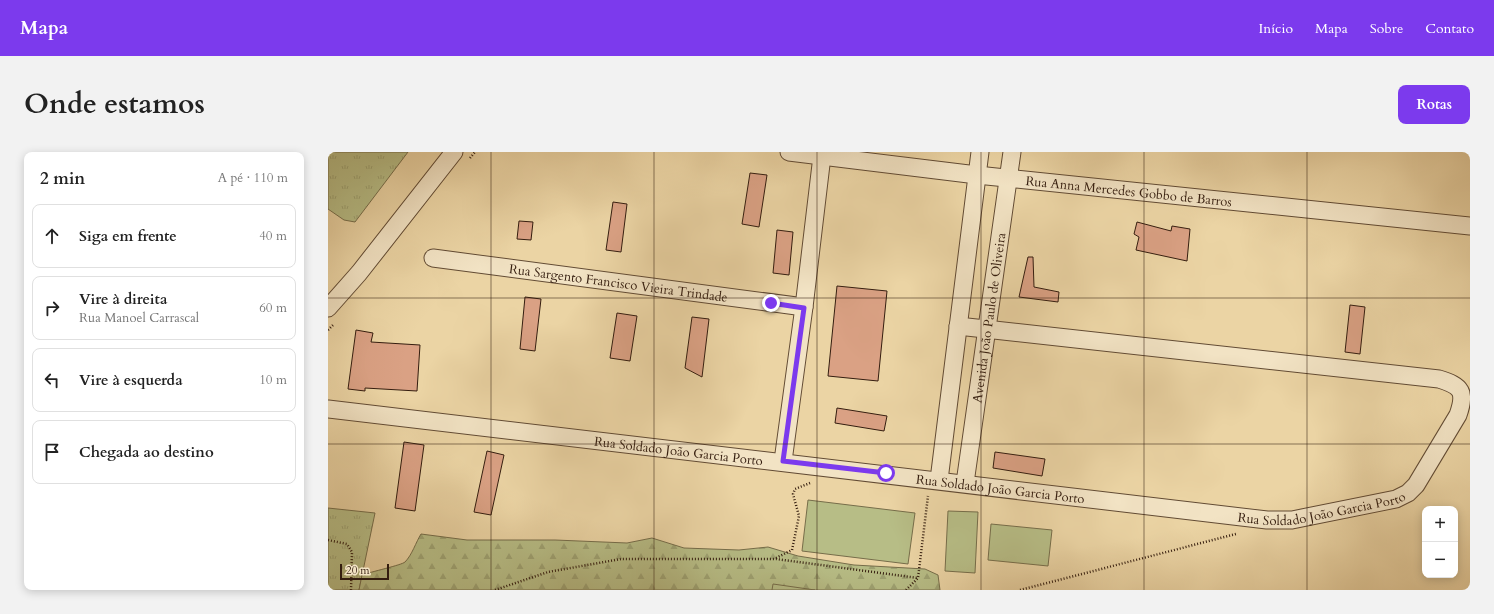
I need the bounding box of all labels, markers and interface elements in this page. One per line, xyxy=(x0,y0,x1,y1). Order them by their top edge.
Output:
text: Mapa xyxy=(20,15,68,41)
text: Início xyxy=(1258,19,1293,38)
text: Mapa xyxy=(1315,19,1348,38)
text: Sobre xyxy=(1370,19,1403,38)
text: Contato xyxy=(1425,19,1474,38)
text: Onde estamos xyxy=(24,85,205,123)
button: Rotas xyxy=(1398,85,1470,124)
text: 2 min xyxy=(40,167,85,190)
text: A pé · 110 m xyxy=(218,169,288,187)
street label: Rua Anna Mercedes Gobbo de Barros xyxy=(1025,172,1233,211)
icon: ahead xyxy=(41,225,63,247)
text: Siga em frente xyxy=(79,226,177,246)
text: 40 m xyxy=(259,227,287,245)
street label: Avenida João Paulo de Oliveira xyxy=(968,231,1011,404)
street label: Rua Sargento Francisco Vieira Trindade xyxy=(508,260,729,307)
text: Vire à direita xyxy=(79,289,167,309)
route end xyxy=(762,294,780,312)
icon: right xyxy=(41,297,63,319)
text: 60 m xyxy=(259,299,287,317)
text: Rua Manoel Carrascal xyxy=(79,309,199,327)
icon: left xyxy=(41,369,63,391)
text: Vire à esquerda xyxy=(79,370,183,390)
text: 10 m xyxy=(259,371,287,389)
street label: Rua Soldado João Garcia Porto xyxy=(593,433,764,470)
icon: arrive xyxy=(41,441,63,463)
text: Chegada ao destino xyxy=(79,442,214,462)
route start xyxy=(877,464,895,482)
street label: Rua Soldado João Garcia Porto xyxy=(915,471,1086,508)
street label: Rua Soldado João Garcia Porto xyxy=(1237,488,1409,530)
map controls xyxy=(1422,506,1458,578)
button: + xyxy=(1422,506,1458,542)
button: − xyxy=(1422,542,1458,578)
scale bar xyxy=(340,562,389,581)
text: 20 m xyxy=(346,563,370,578)

